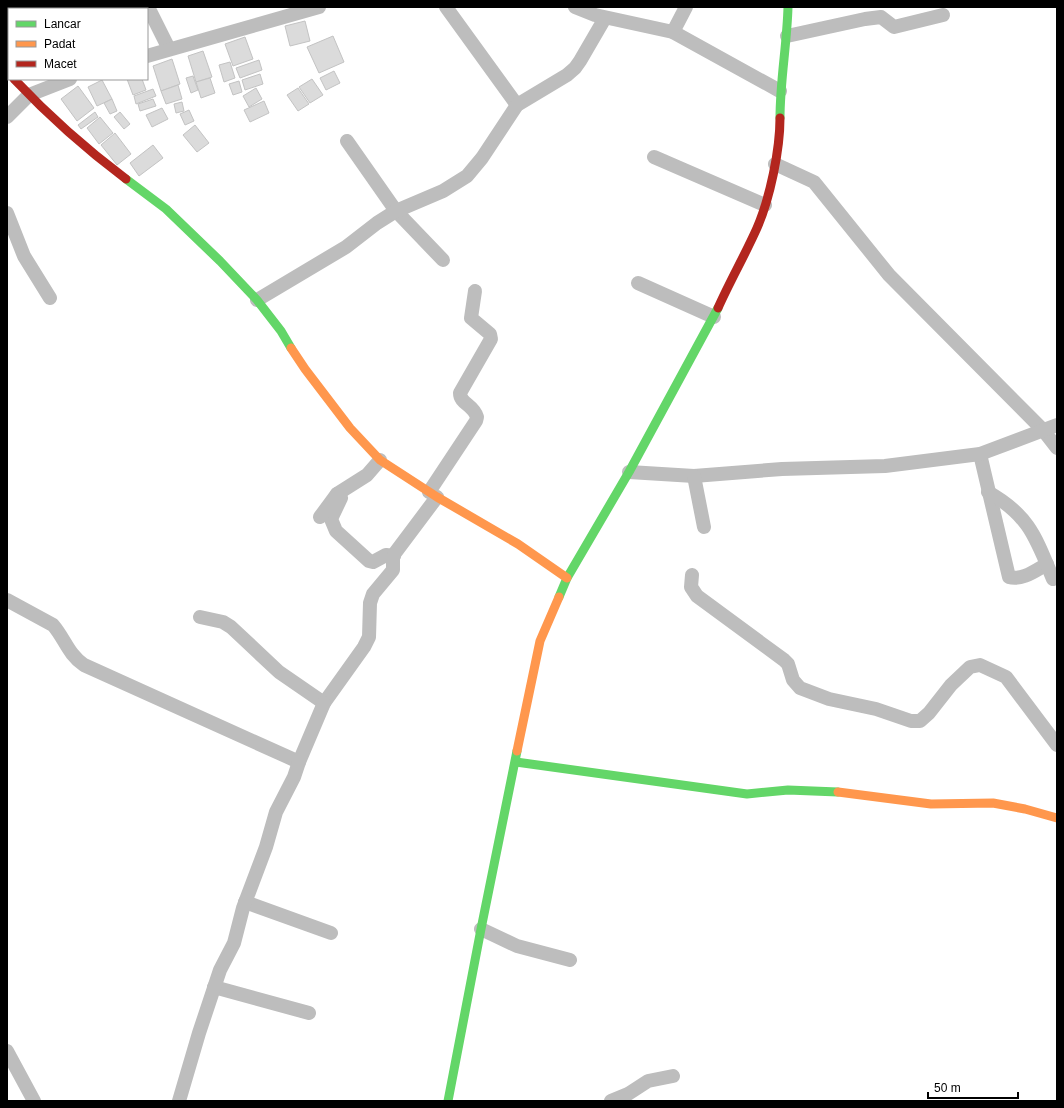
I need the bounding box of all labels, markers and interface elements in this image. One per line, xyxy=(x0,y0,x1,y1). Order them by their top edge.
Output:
legend xyxy=(8,8,148,80)
text: Lancar xyxy=(44,17,81,31)
text: Padat xyxy=(44,37,76,51)
text: Macet xyxy=(44,57,77,71)
scale bar xyxy=(928,1074,1018,1100)
text: 50 m xyxy=(934,1081,961,1095)

